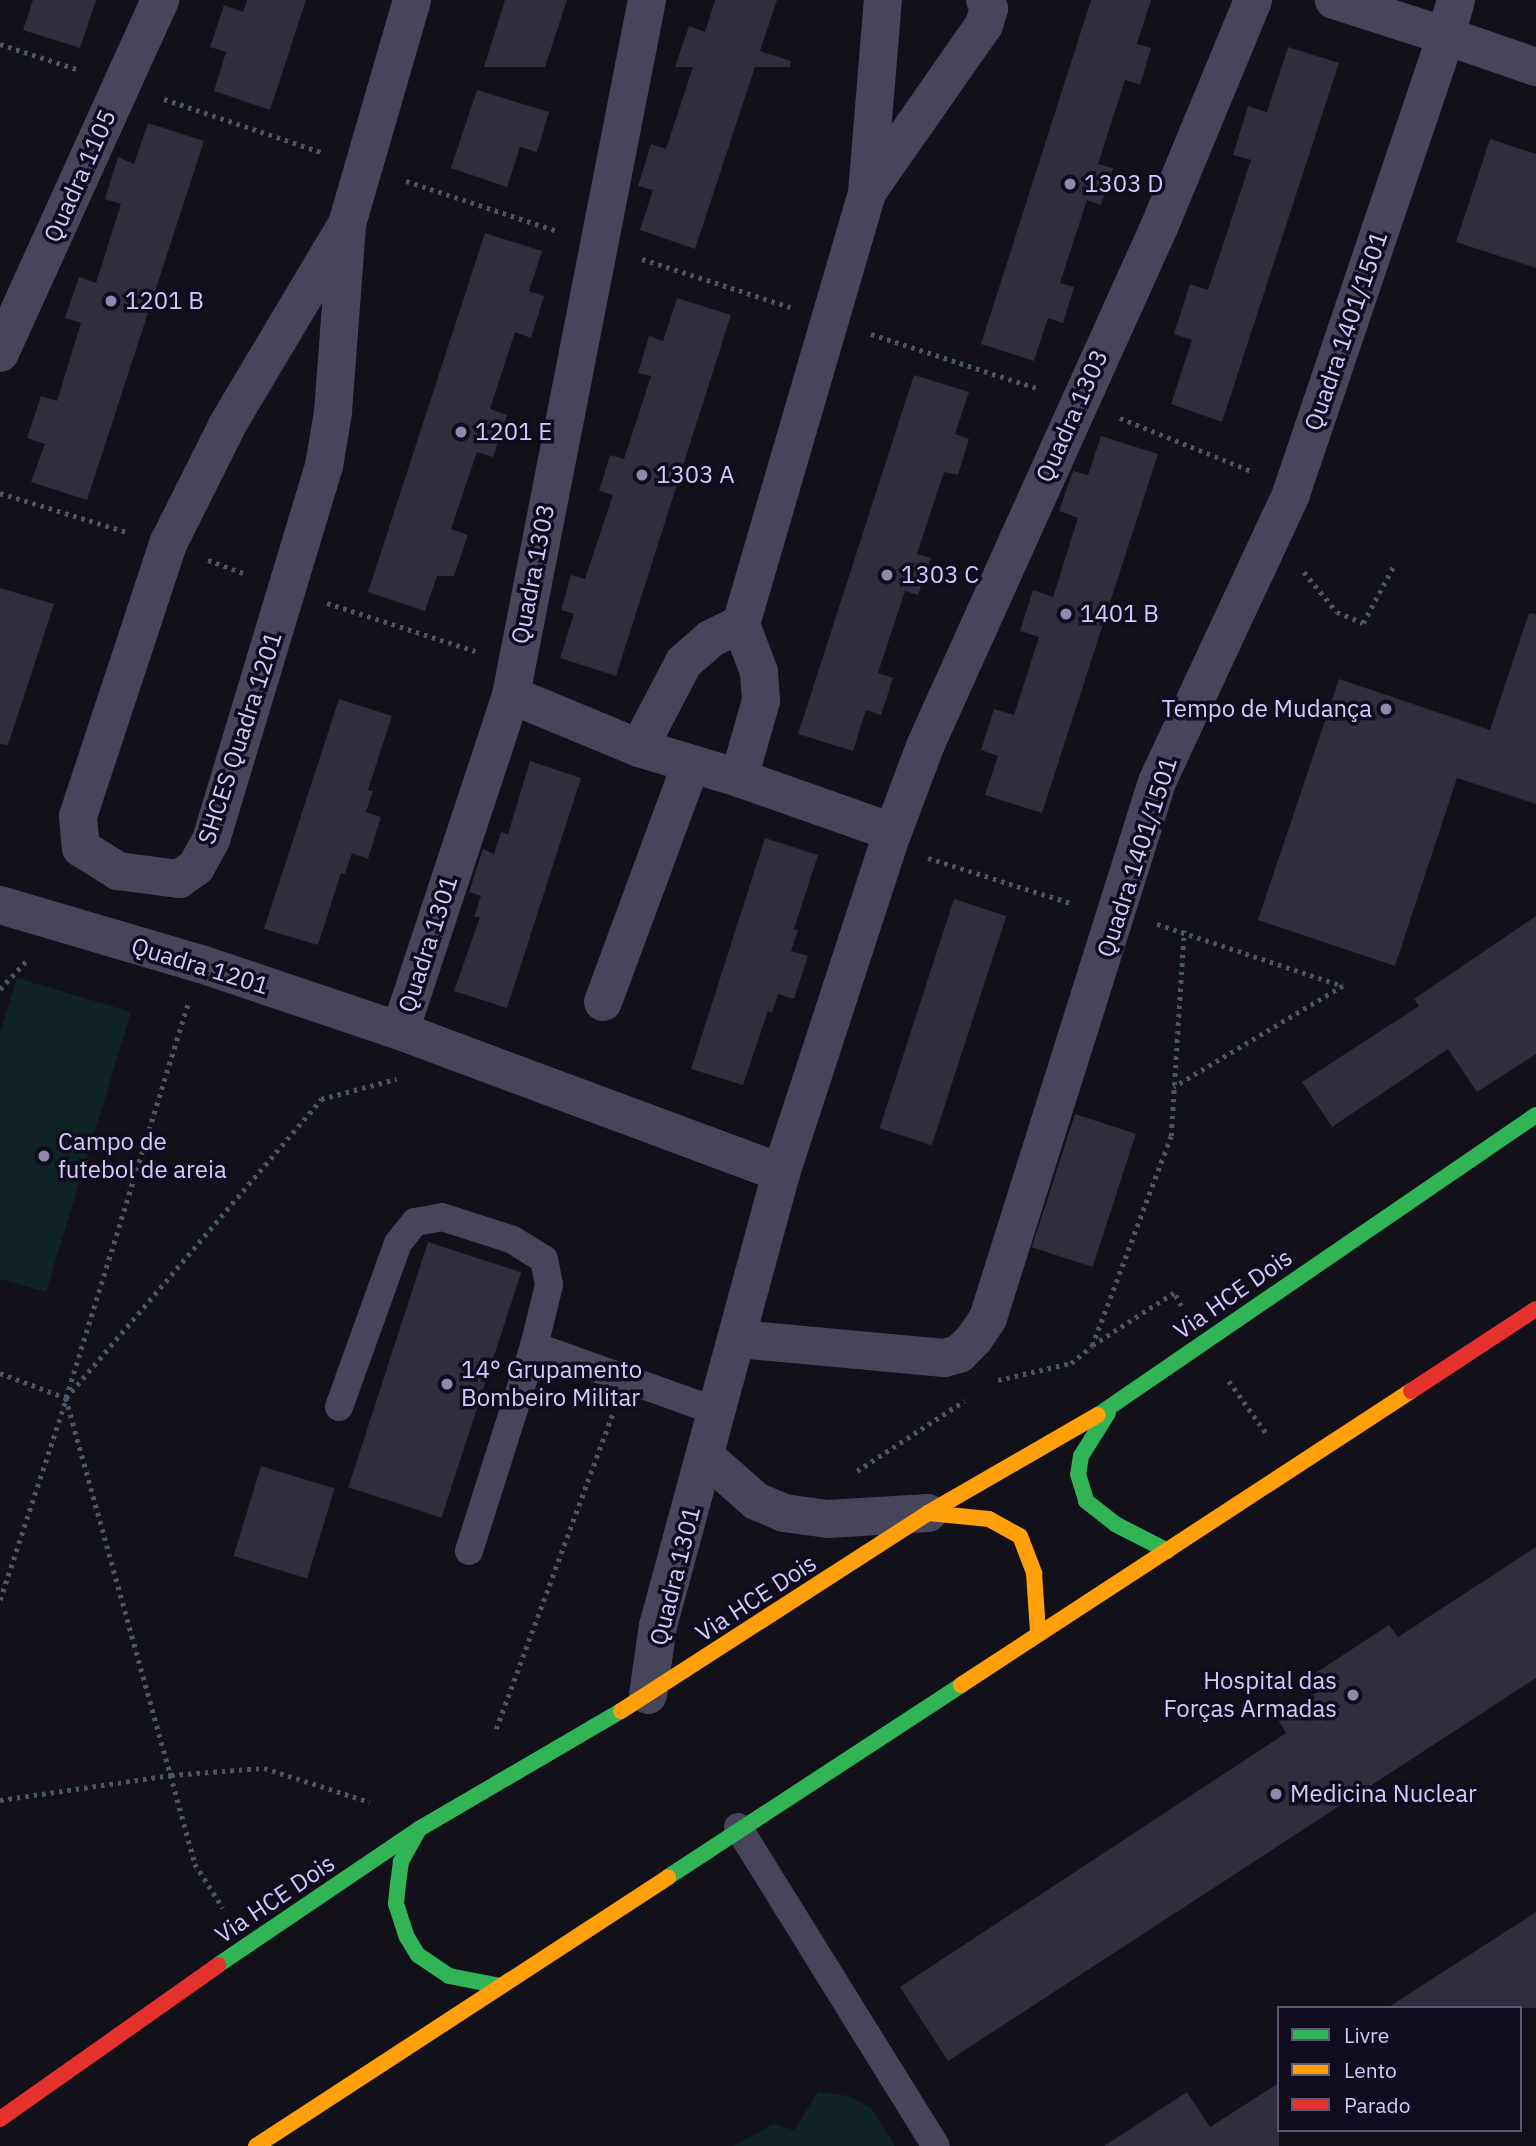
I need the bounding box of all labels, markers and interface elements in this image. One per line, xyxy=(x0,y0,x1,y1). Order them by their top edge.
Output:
street label: Quadra 1105 xyxy=(38,105,122,247)
place label: 1303 D xyxy=(1084,170,1163,198)
marker: 1303 D xyxy=(1062,176,1078,192)
street label: Quadra 1401/1501 xyxy=(1298,228,1394,434)
place label: 1201 B xyxy=(125,287,204,315)
marker: 1201 B xyxy=(103,293,119,309)
street label: Quadra 1303 xyxy=(1030,345,1114,487)
place label: 1201 E xyxy=(475,418,552,446)
marker: 1201 E xyxy=(453,424,469,440)
place label: 1303 A xyxy=(656,461,735,489)
marker: 1303 A xyxy=(634,467,650,483)
street label: Quadra 1303 xyxy=(505,501,561,647)
place label: 1303 C xyxy=(901,561,979,589)
marker: 1303 C xyxy=(879,567,895,583)
place label: 1401 B xyxy=(1080,600,1159,628)
marker: 1401 B xyxy=(1058,606,1074,622)
street label: SHCES Quadra 1201 xyxy=(192,628,288,848)
place label: Tempo de Mudança xyxy=(1162,695,1372,723)
marker: Tempo de Mudança xyxy=(1378,701,1394,717)
street label: Quadra 1401/1501 xyxy=(1091,753,1183,961)
street label: Quadra 1301 xyxy=(392,872,464,1016)
street label: Quadra 1201 xyxy=(128,931,272,1001)
place label: Campo de futebol de areia xyxy=(58,1128,227,1184)
marker: Campo de futebol de areia xyxy=(36,1148,52,1164)
street label: Via HCE Dois xyxy=(1168,1243,1298,1345)
place label: 14° Grupamento Bombeiro Militar xyxy=(461,1356,642,1412)
marker: 14° Grupamento Bombeiro Militar xyxy=(439,1376,455,1392)
street label: Quadra 1301 xyxy=(644,1504,706,1648)
street label: Via HCE Dois xyxy=(690,1548,822,1648)
place label: Hospital das Forças Armadas xyxy=(1163,1667,1337,1723)
marker: Hospital das Forças Armadas xyxy=(1343,1685,1363,1705)
place label: Medicina Nuclear xyxy=(1290,1780,1477,1808)
marker: Medicina Nuclear xyxy=(1268,1786,1284,1802)
street label: Via HCE Dois xyxy=(210,1849,340,1949)
legend xyxy=(1277,2006,1522,2132)
text: Livre xyxy=(1344,2021,1389,2049)
text: Lento xyxy=(1344,2056,1397,2084)
text: Parado xyxy=(1344,2091,1411,2119)

